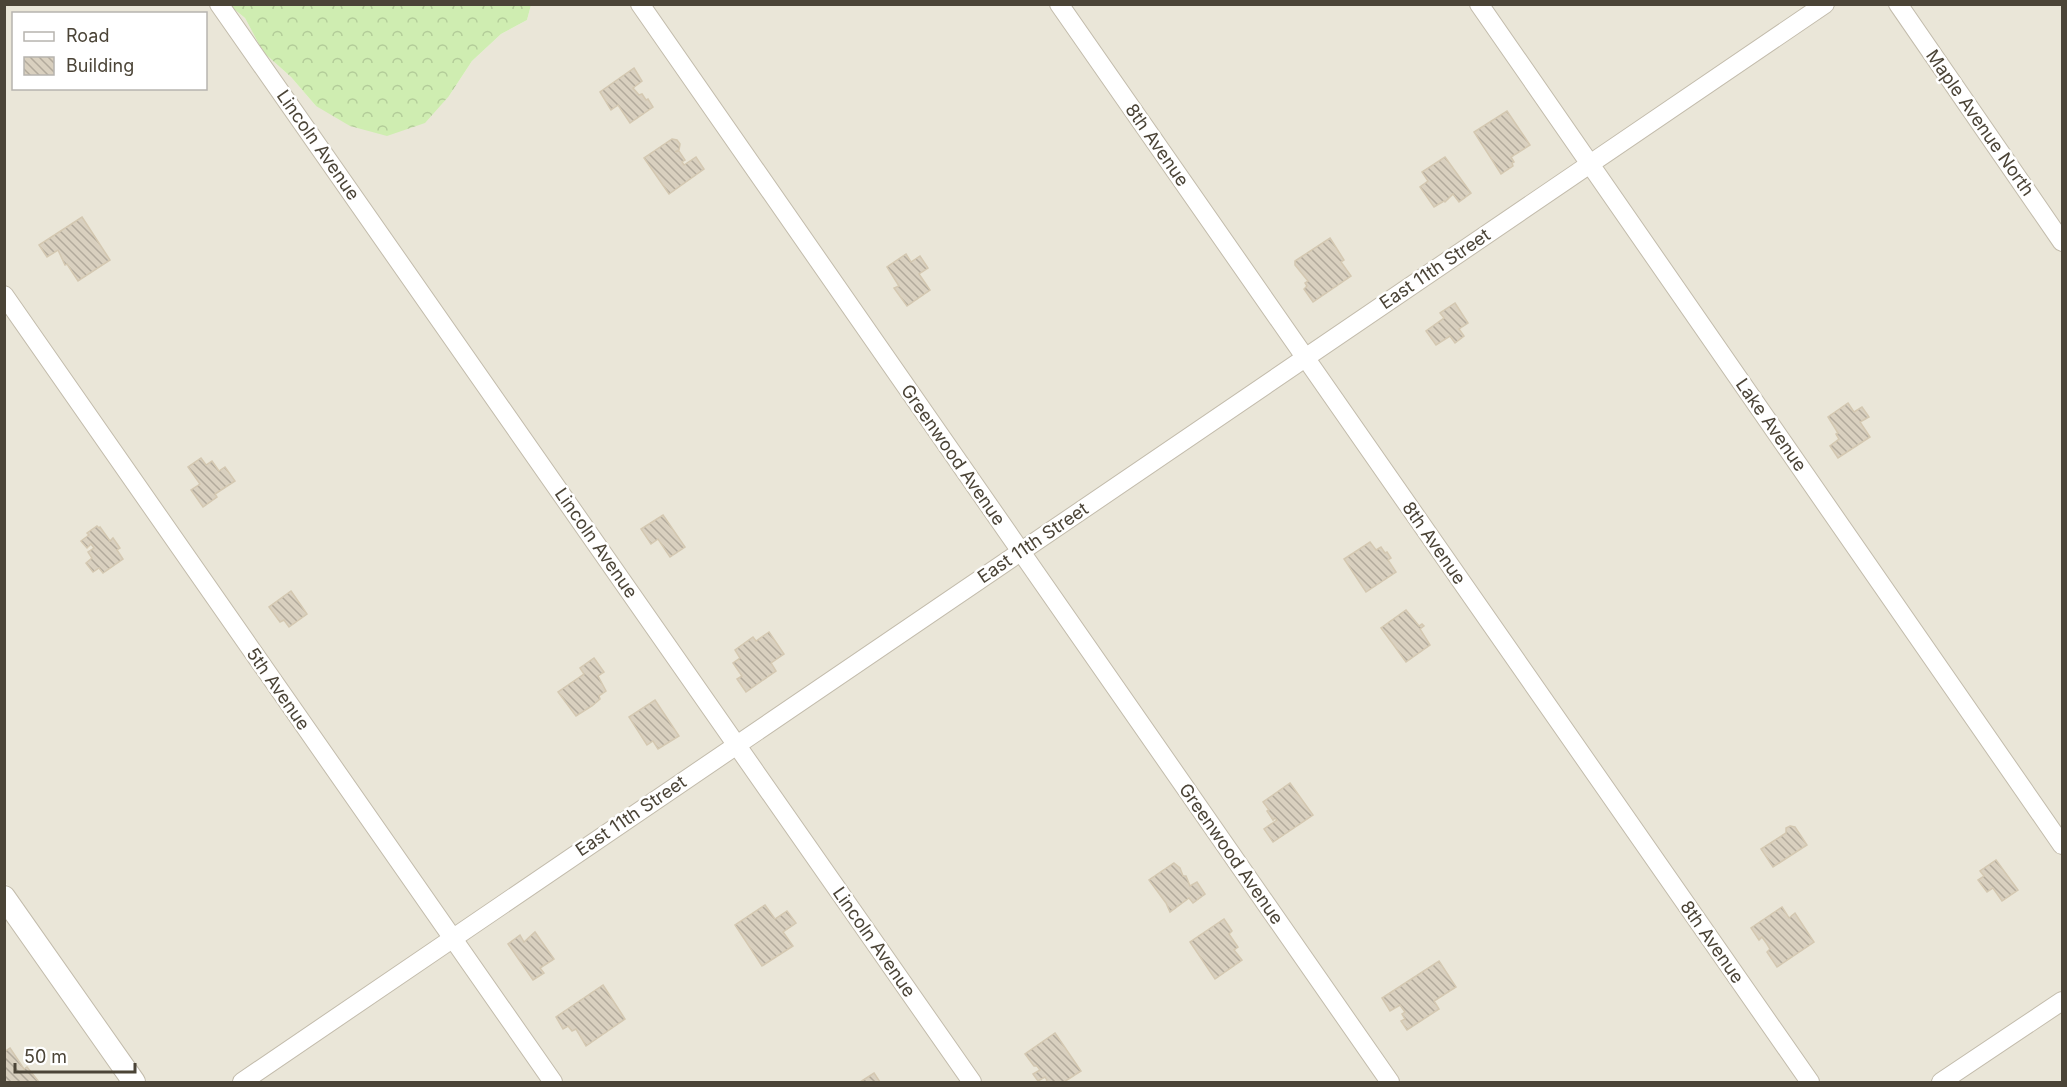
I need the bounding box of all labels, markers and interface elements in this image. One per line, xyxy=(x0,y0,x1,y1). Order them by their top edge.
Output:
legend xyxy=(12,12,207,90)
text: Road xyxy=(66,25,109,46)
street label: Maple Avenue North xyxy=(1922,46,2039,200)
text: Building xyxy=(66,55,134,76)
street label: Lincoln Avenue xyxy=(273,86,364,204)
street label: 8th Avenue xyxy=(1121,99,1194,190)
street label: East 11th Street xyxy=(1376,224,1494,313)
street label: Lake Avenue xyxy=(1732,374,1811,475)
street label: Greenwood Avenue xyxy=(897,380,1010,529)
street label: Lincoln Avenue xyxy=(551,484,642,602)
street label: 8th Avenue xyxy=(1398,497,1471,588)
street label: East 11th Street xyxy=(974,498,1092,587)
street label: 5th Avenue xyxy=(242,643,314,734)
street label: East 11th Street xyxy=(572,771,690,860)
street label: Greenwood Avenue xyxy=(1175,779,1288,928)
street label: Lincoln Avenue xyxy=(829,883,920,1001)
street label: 8th Avenue xyxy=(1676,896,1749,987)
scale bar xyxy=(15,1036,135,1074)
text: 50 m xyxy=(24,1046,67,1067)

